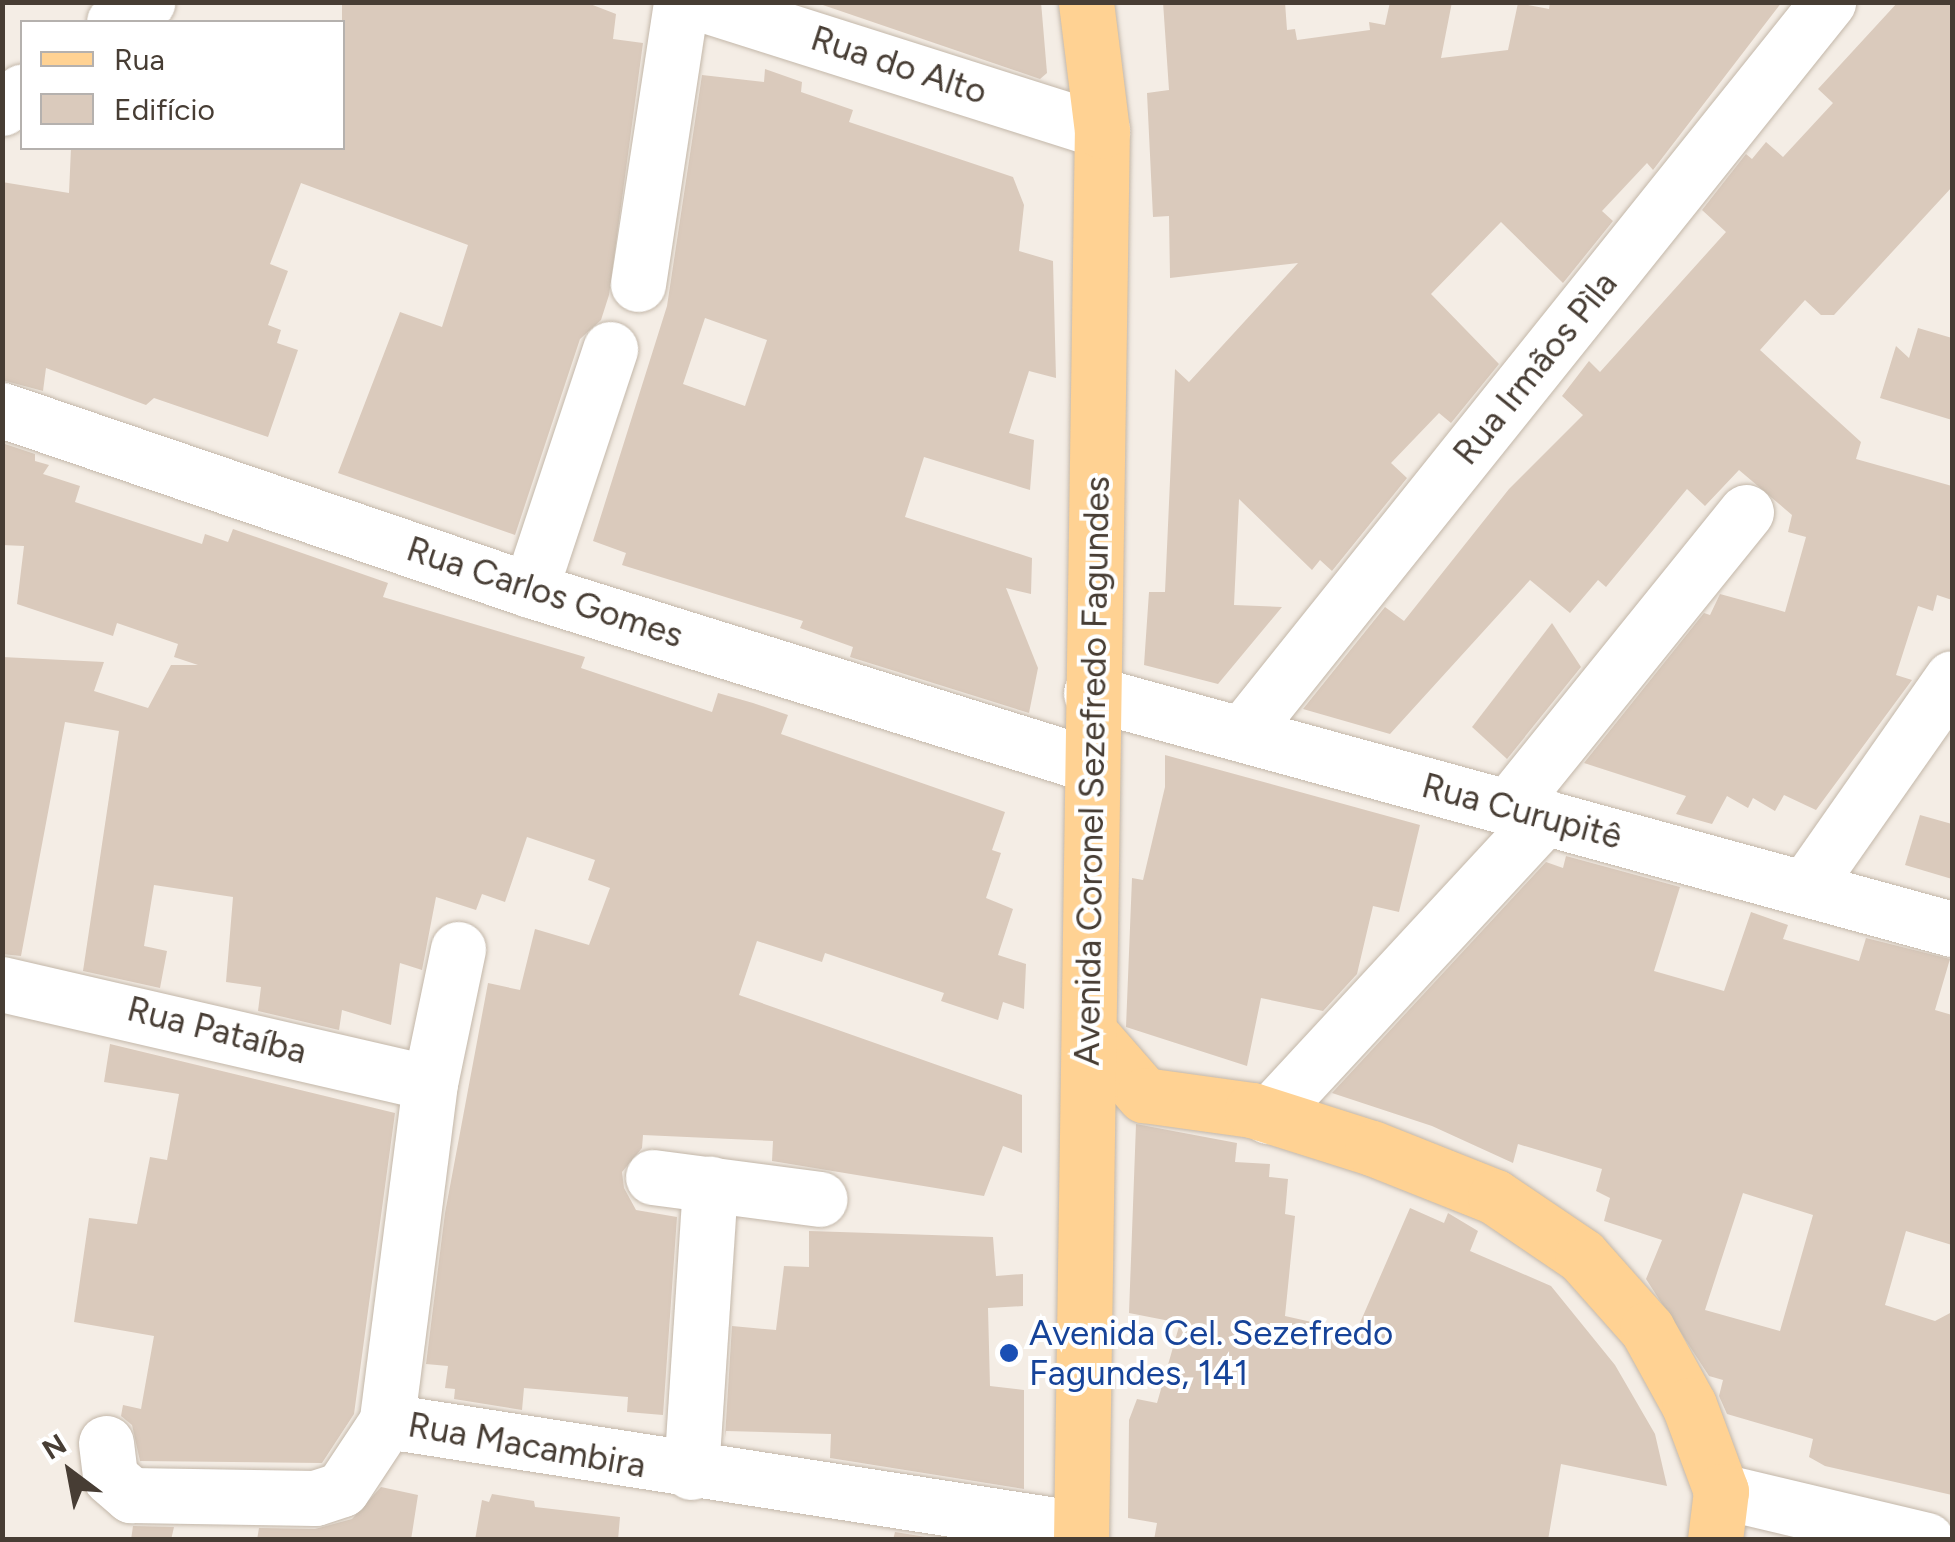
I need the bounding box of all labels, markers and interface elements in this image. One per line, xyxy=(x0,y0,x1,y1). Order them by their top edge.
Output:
street label: Rua do Alto xyxy=(806,17,992,113)
legend xyxy=(20,20,345,150)
text: Rua xyxy=(114,41,165,78)
text: Edifício xyxy=(114,91,215,128)
street label: Rua Irmãos Pìla xyxy=(1444,263,1626,473)
street label: Avenida Coronel Sezefredo Fagundes xyxy=(1066,476,1118,1066)
street label: Rua Carlos Gomes xyxy=(402,528,688,656)
street label: Rua Curupitê xyxy=(1417,764,1627,858)
street label: Rua Pataíba xyxy=(123,987,311,1073)
place label: Avenida Cel. Sezefredo Fagundes, 141 xyxy=(1029,1312,1393,1394)
marker: Avenida Cel. Sezefredo Fagundes, 141 xyxy=(998,1342,1020,1364)
street label: Rua Macambira xyxy=(405,1403,649,1487)
north arrow xyxy=(20,1422,120,1522)
text: N xyxy=(36,1426,72,1467)

